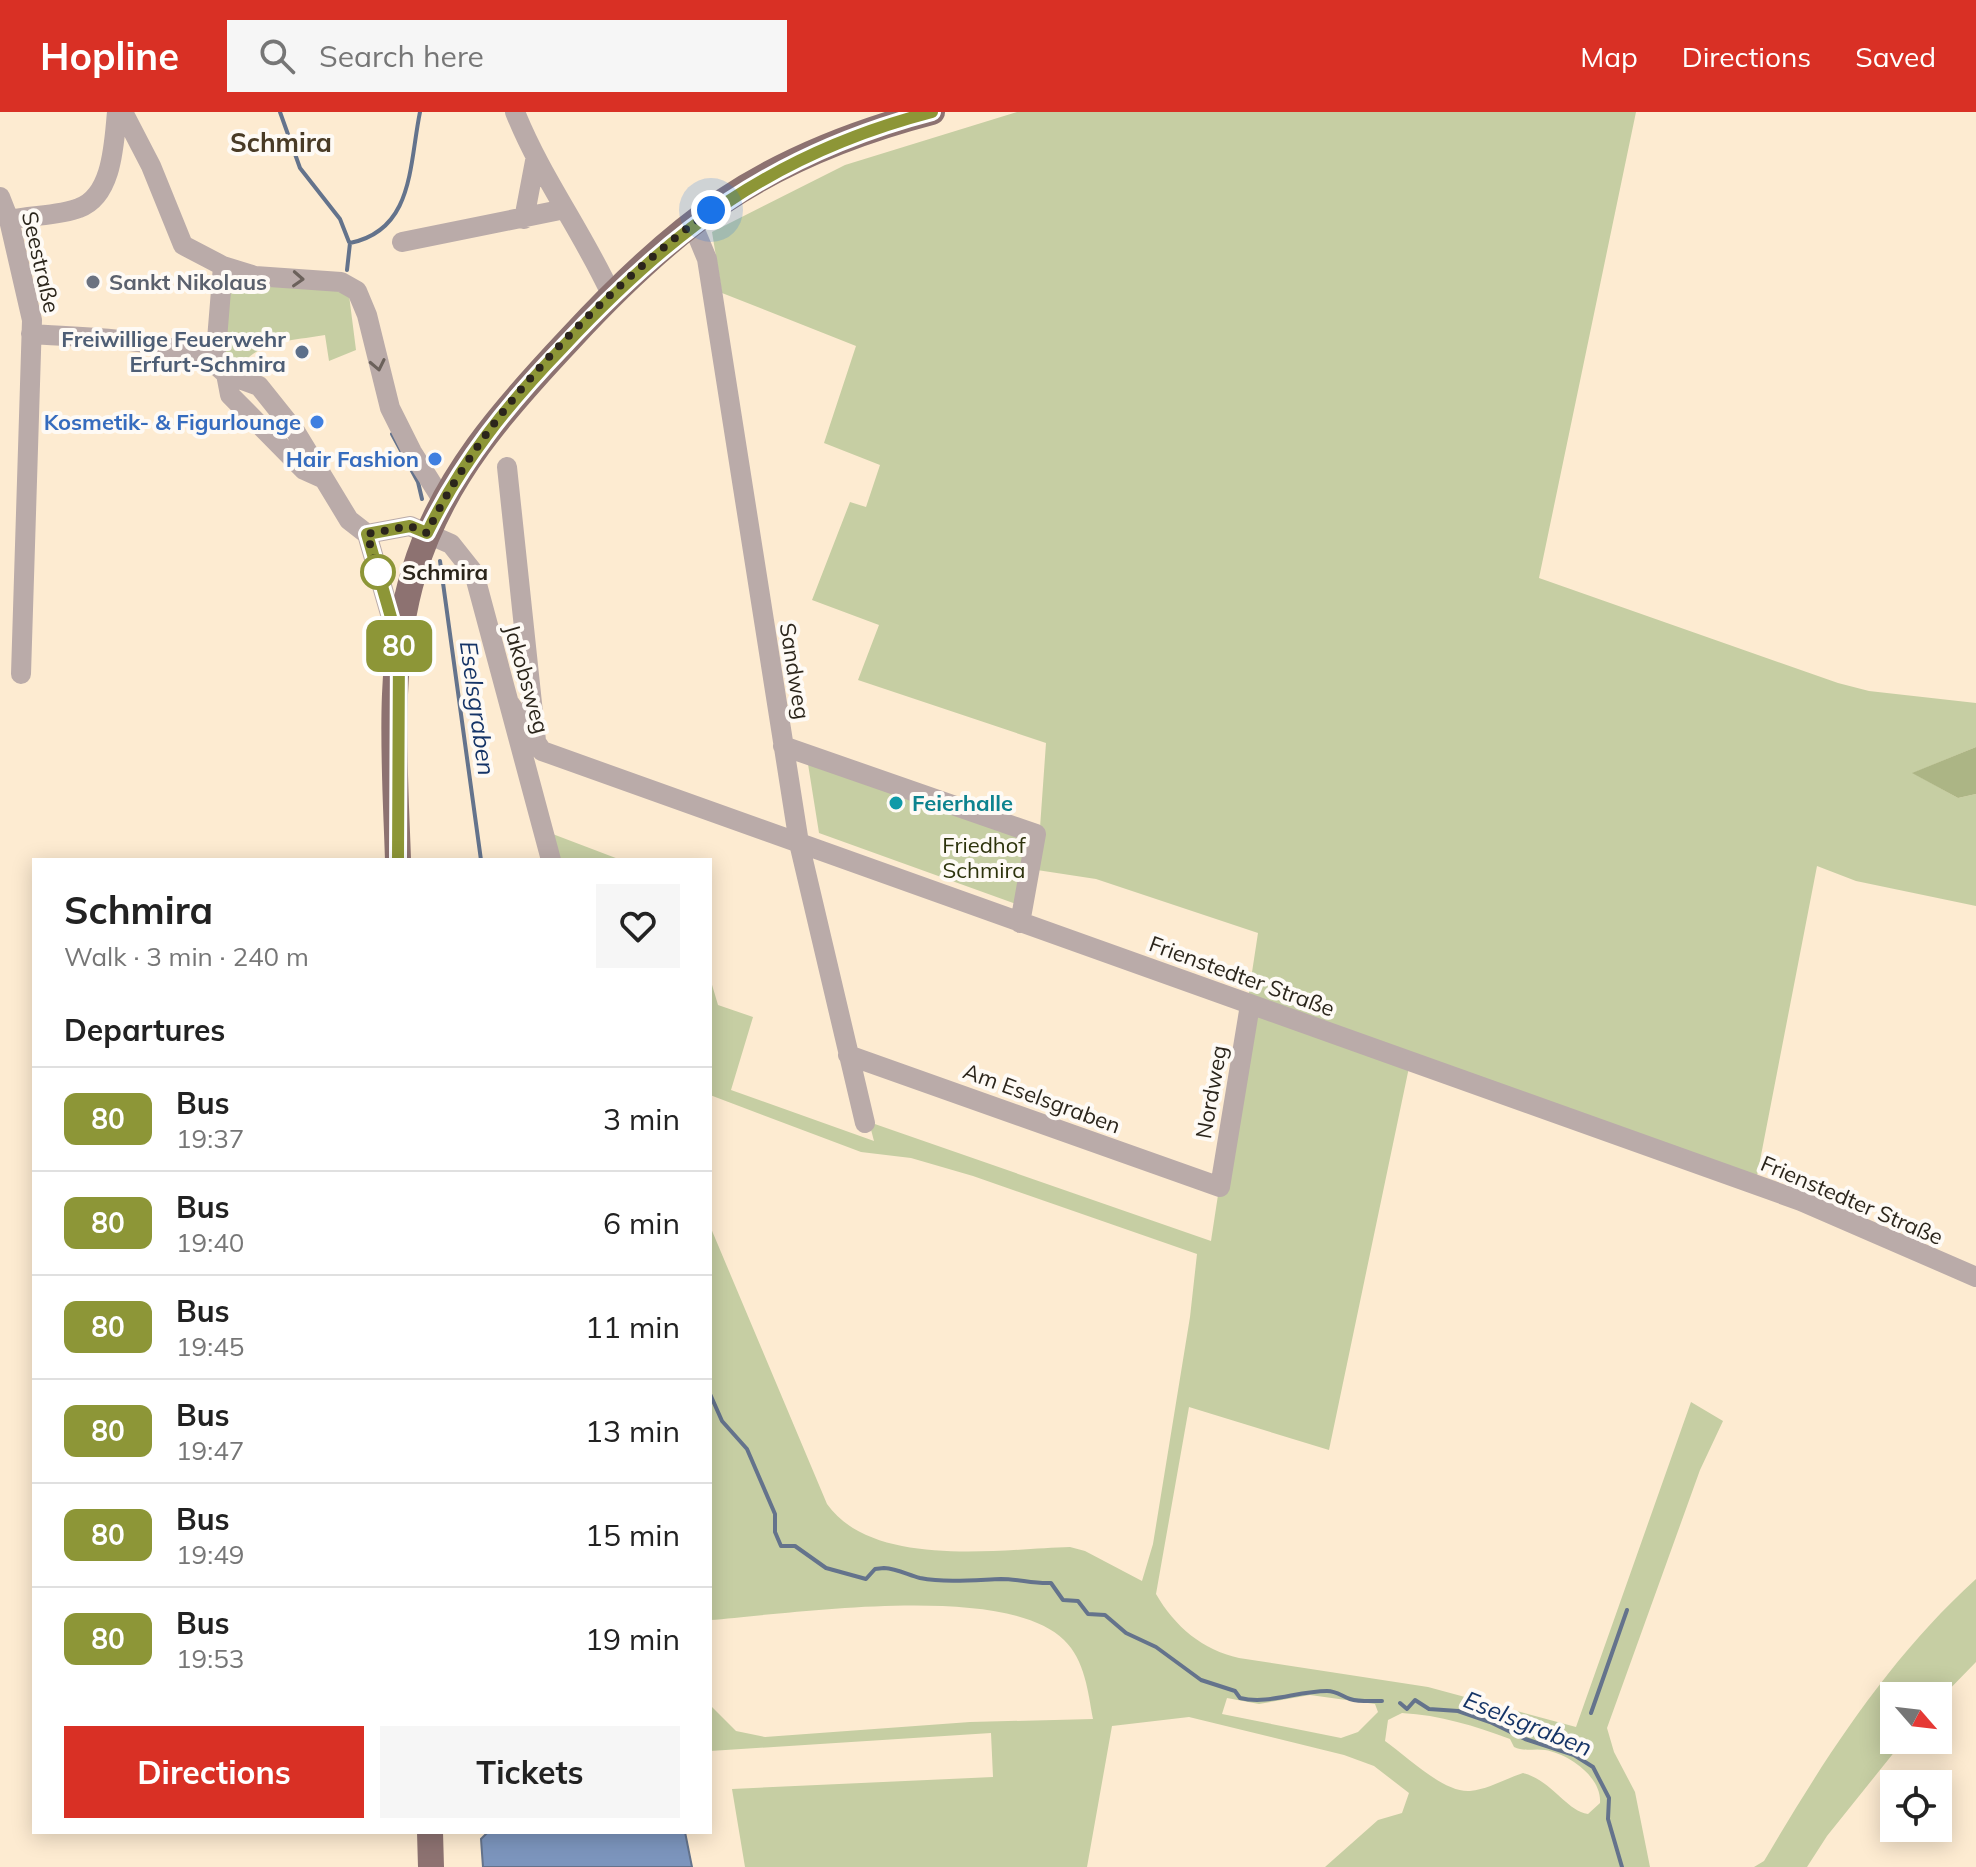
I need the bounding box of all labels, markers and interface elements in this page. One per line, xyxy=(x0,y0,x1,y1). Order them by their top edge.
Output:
search box xyxy=(227,20,787,92)
text: Hopline xyxy=(40,32,179,80)
icon: search xyxy=(255,34,299,78)
text: Search here xyxy=(319,37,484,75)
text: Map xyxy=(1580,39,1638,74)
text: Directions xyxy=(1682,39,1811,74)
text: Saved xyxy=(1855,39,1936,74)
district label: Schmira xyxy=(230,126,332,159)
your location xyxy=(691,190,731,230)
street label: Seestraße xyxy=(16,209,66,315)
place label: Sankt Nikolaus xyxy=(109,268,267,296)
one-way arrow xyxy=(292,270,305,287)
marker: Sankt Nikolaus xyxy=(84,273,102,291)
place label: Freiwillige Feuerwehr Erfurt-Schmira xyxy=(61,325,286,378)
marker: Freiwillige Feuerwehr Erfurt-Schmira xyxy=(293,343,311,361)
one-way arrow xyxy=(368,359,385,372)
place label: Kosmetik- & Figurlounge xyxy=(44,408,301,436)
marker: Kosmetik- & Figurlounge xyxy=(308,413,326,431)
place label: Hair Fashion xyxy=(286,445,419,473)
marker: Hair Fashion xyxy=(426,450,444,468)
marker: Schmira xyxy=(361,555,395,589)
place label: Schmira xyxy=(402,558,488,586)
line badge: 80 xyxy=(363,620,435,672)
street label: Jakobsweg xyxy=(498,621,556,737)
street label: Sandweg xyxy=(774,621,816,721)
text: 80 xyxy=(382,628,416,663)
water label: Eselsgraben xyxy=(454,639,502,777)
place label: Feierhalle xyxy=(912,789,1013,817)
marker: Feierhalle xyxy=(887,794,905,812)
park label: Friedhof Schmira xyxy=(942,831,1026,884)
button: heart xyxy=(596,884,680,968)
text: Schmira xyxy=(64,886,213,934)
street label: Frienstedter Straße xyxy=(1145,929,1339,1023)
text: Walk · 3 min · 240 m xyxy=(64,940,309,973)
text: Departures xyxy=(64,1011,225,1049)
street label: Nordweg xyxy=(1189,1043,1233,1141)
street label: Am Eselsgraben xyxy=(959,1057,1125,1139)
text: Bus xyxy=(176,1084,230,1122)
text: 3 min xyxy=(603,1100,680,1138)
text: 80 xyxy=(91,1101,125,1136)
text: 19:37 xyxy=(176,1122,244,1155)
street label: Frienstedter Straße xyxy=(1757,1149,1947,1251)
text: Bus xyxy=(176,1188,230,1226)
text: 6 min xyxy=(603,1204,680,1242)
text: 80 xyxy=(91,1205,125,1240)
text: 19:40 xyxy=(176,1226,244,1259)
text: Bus xyxy=(176,1292,230,1330)
text: 11 min xyxy=(585,1308,680,1346)
text: 80 xyxy=(91,1309,125,1344)
text: 19:45 xyxy=(176,1330,244,1363)
text: Bus xyxy=(176,1396,230,1434)
text: 13 min xyxy=(585,1412,680,1450)
text: 80 xyxy=(91,1413,125,1448)
text: 19:47 xyxy=(176,1434,244,1467)
text: Bus xyxy=(176,1500,230,1538)
text: 15 min xyxy=(585,1516,680,1554)
text: 80 xyxy=(91,1517,125,1552)
text: 19:49 xyxy=(176,1538,244,1571)
text: Bus xyxy=(176,1604,230,1642)
text: 19 min xyxy=(585,1620,680,1658)
text: 80 xyxy=(91,1621,125,1656)
text: 19:53 xyxy=(176,1642,244,1675)
north arrow xyxy=(1880,1682,1952,1754)
map controls xyxy=(1880,1682,1952,1842)
water label: Eselsgraben xyxy=(1460,1684,1596,1762)
button: Directions xyxy=(64,1726,364,1818)
button: Tickets xyxy=(380,1726,680,1818)
button: locate xyxy=(1880,1770,1952,1842)

